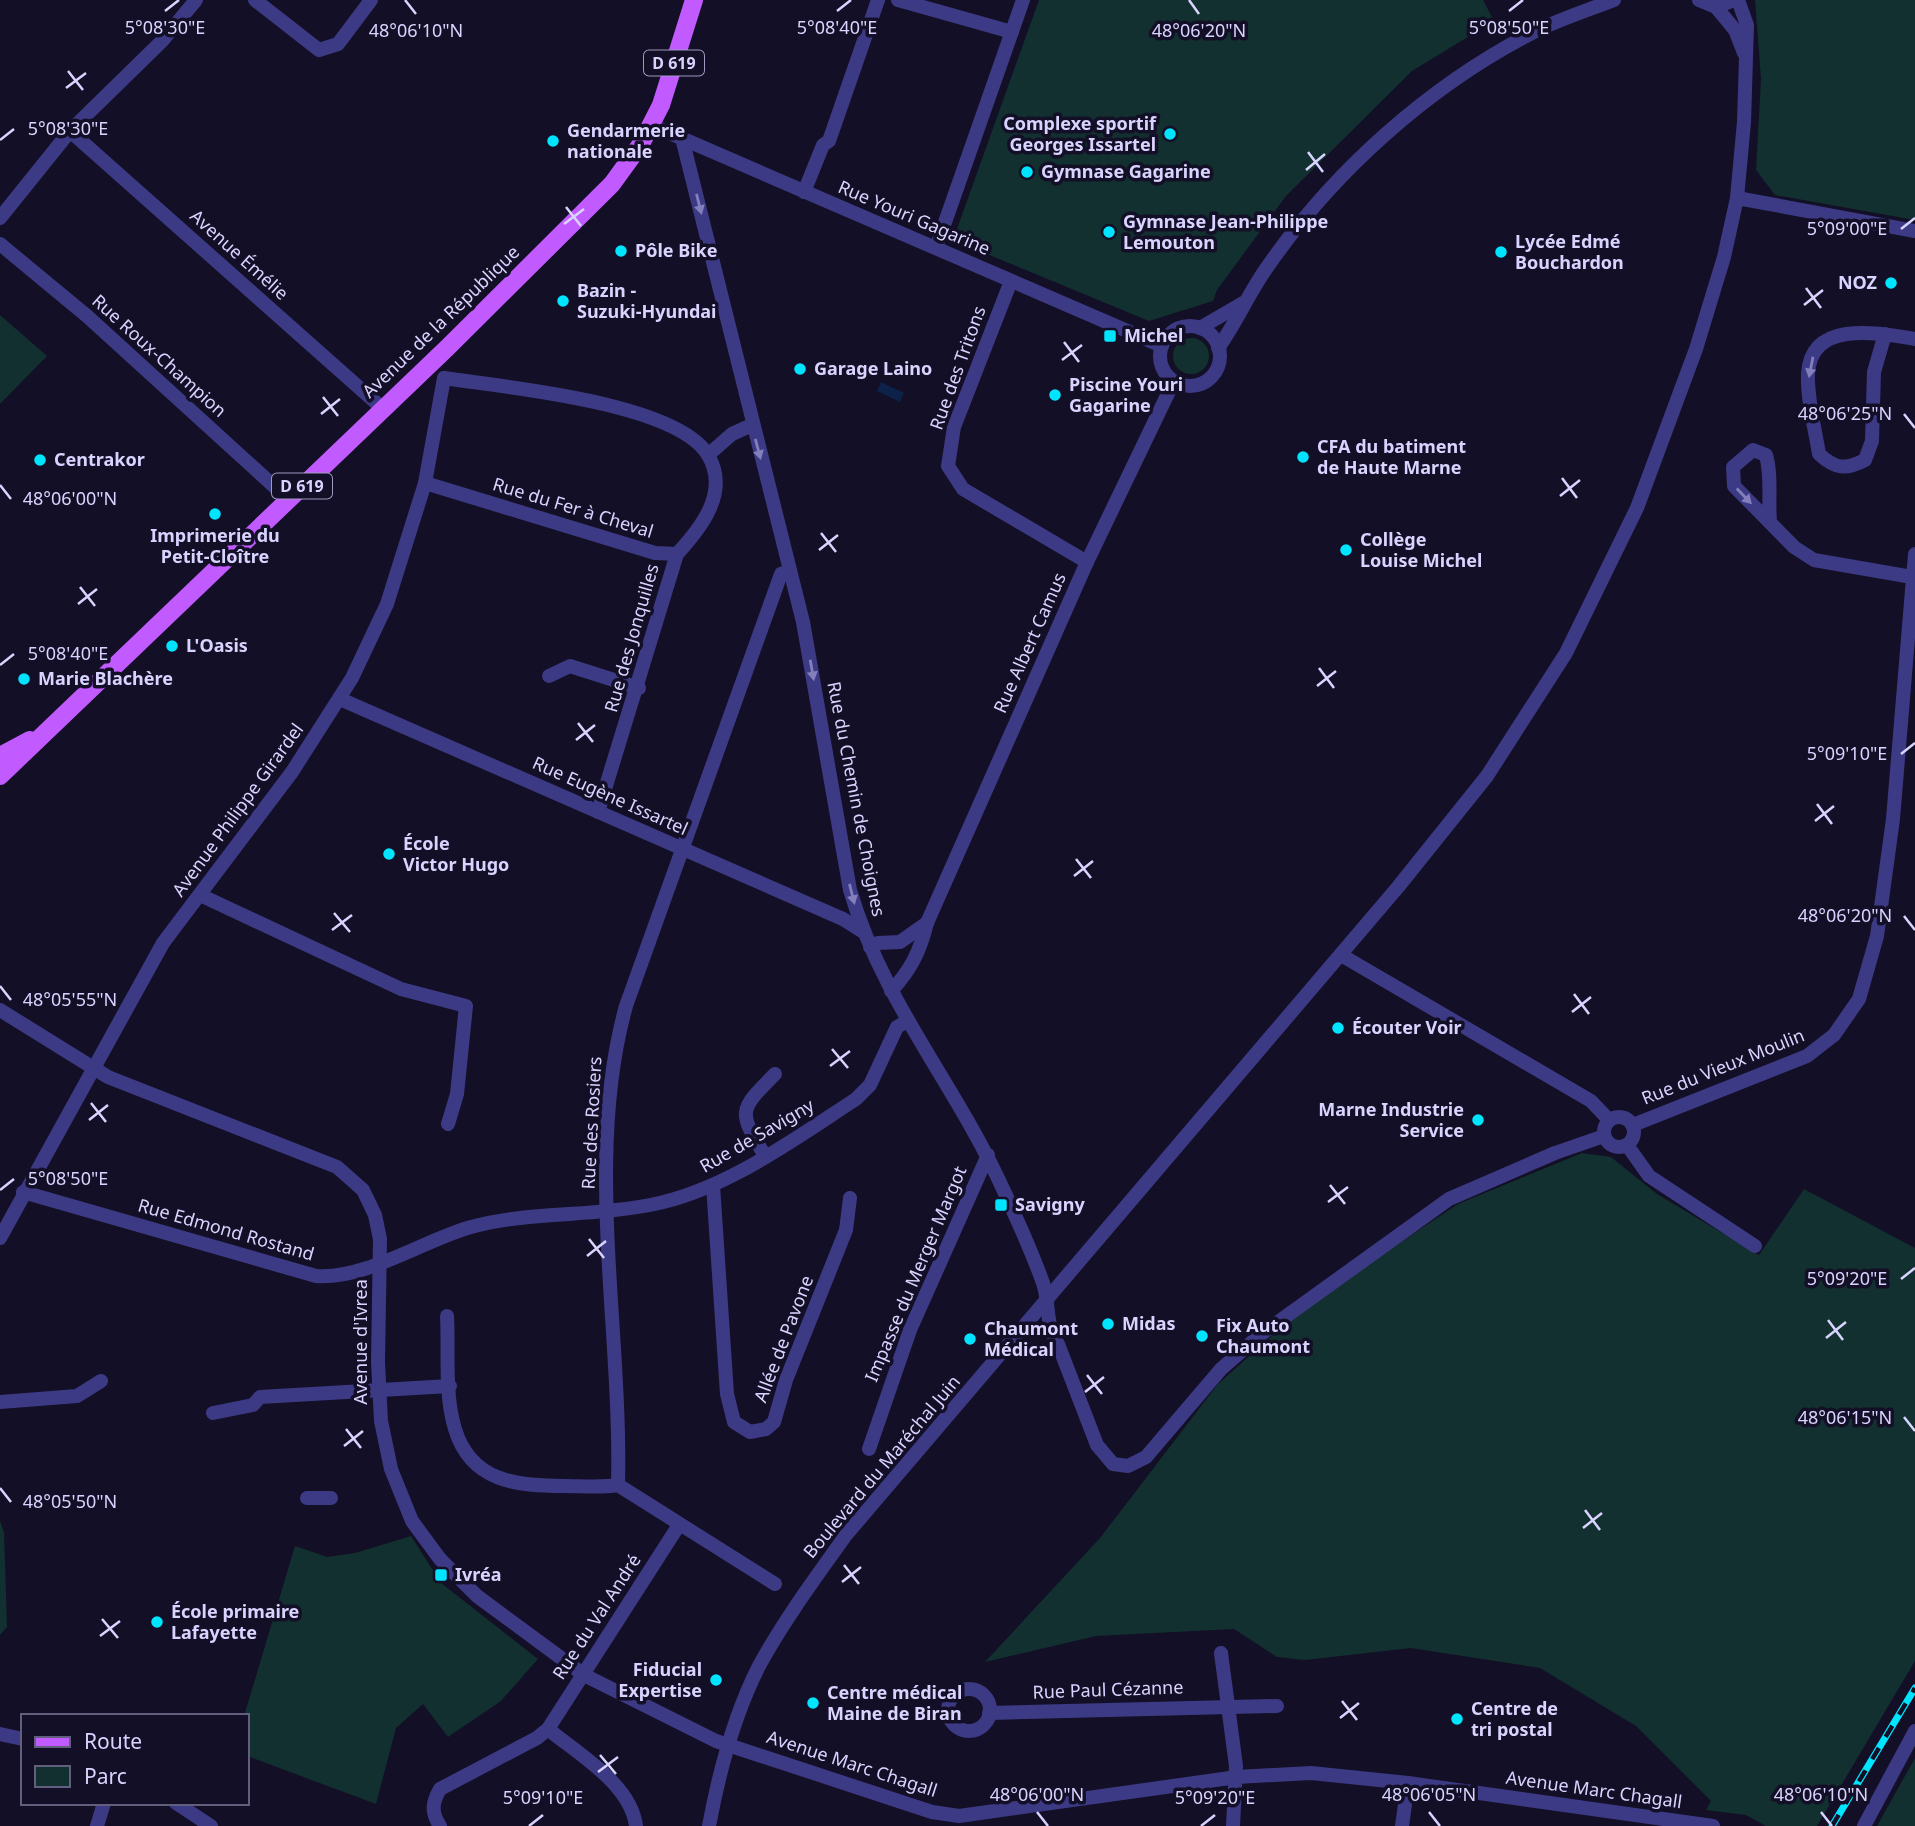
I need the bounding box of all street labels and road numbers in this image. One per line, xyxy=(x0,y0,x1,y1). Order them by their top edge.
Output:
road number: D 619 xyxy=(644,50,704,76)
street label: Rue Youri Gagarine xyxy=(835,174,994,260)
street label: Avenue Émélie xyxy=(185,204,294,305)
street label: Avenue de la République xyxy=(357,240,524,403)
street label: Rue Roux-Champion xyxy=(87,289,232,422)
street label: Rue des Tritons xyxy=(924,302,991,433)
street label: Rue du Fer à Cheval xyxy=(490,471,656,543)
road number: D 619 xyxy=(272,474,332,499)
street label: Rue des Jonquilles xyxy=(598,561,664,715)
street label: Rue Albert Camus xyxy=(987,569,1071,717)
street label: Rue du Chemin de Choignes xyxy=(822,679,892,918)
street label: Avenue Philippe Girardel xyxy=(166,718,308,901)
street label: Rue Eugène Issartel xyxy=(529,750,692,840)
street label: Rue du Vieux Moulin xyxy=(1638,1022,1808,1110)
street label: Rue des Rosiers xyxy=(576,1056,606,1190)
street label: Rue de Savigny xyxy=(695,1092,819,1178)
street label: Impasse du Merger Margot xyxy=(859,1162,972,1385)
street label: Rue Edmond Rostand xyxy=(135,1192,317,1266)
street label: Allée de Pavone xyxy=(748,1272,818,1405)
street label: Avenue d'Ivrea xyxy=(348,1279,372,1405)
street label: Boulevard du Maréchal Juin xyxy=(798,1370,965,1563)
street label: Rue du Val André xyxy=(547,1549,646,1684)
street label: Rue Paul Cézanne xyxy=(1032,1674,1184,1704)
street label: Avenue Marc Chagall xyxy=(764,1724,941,1802)
street label: Avenue Marc Chagall xyxy=(1504,1765,1684,1813)

